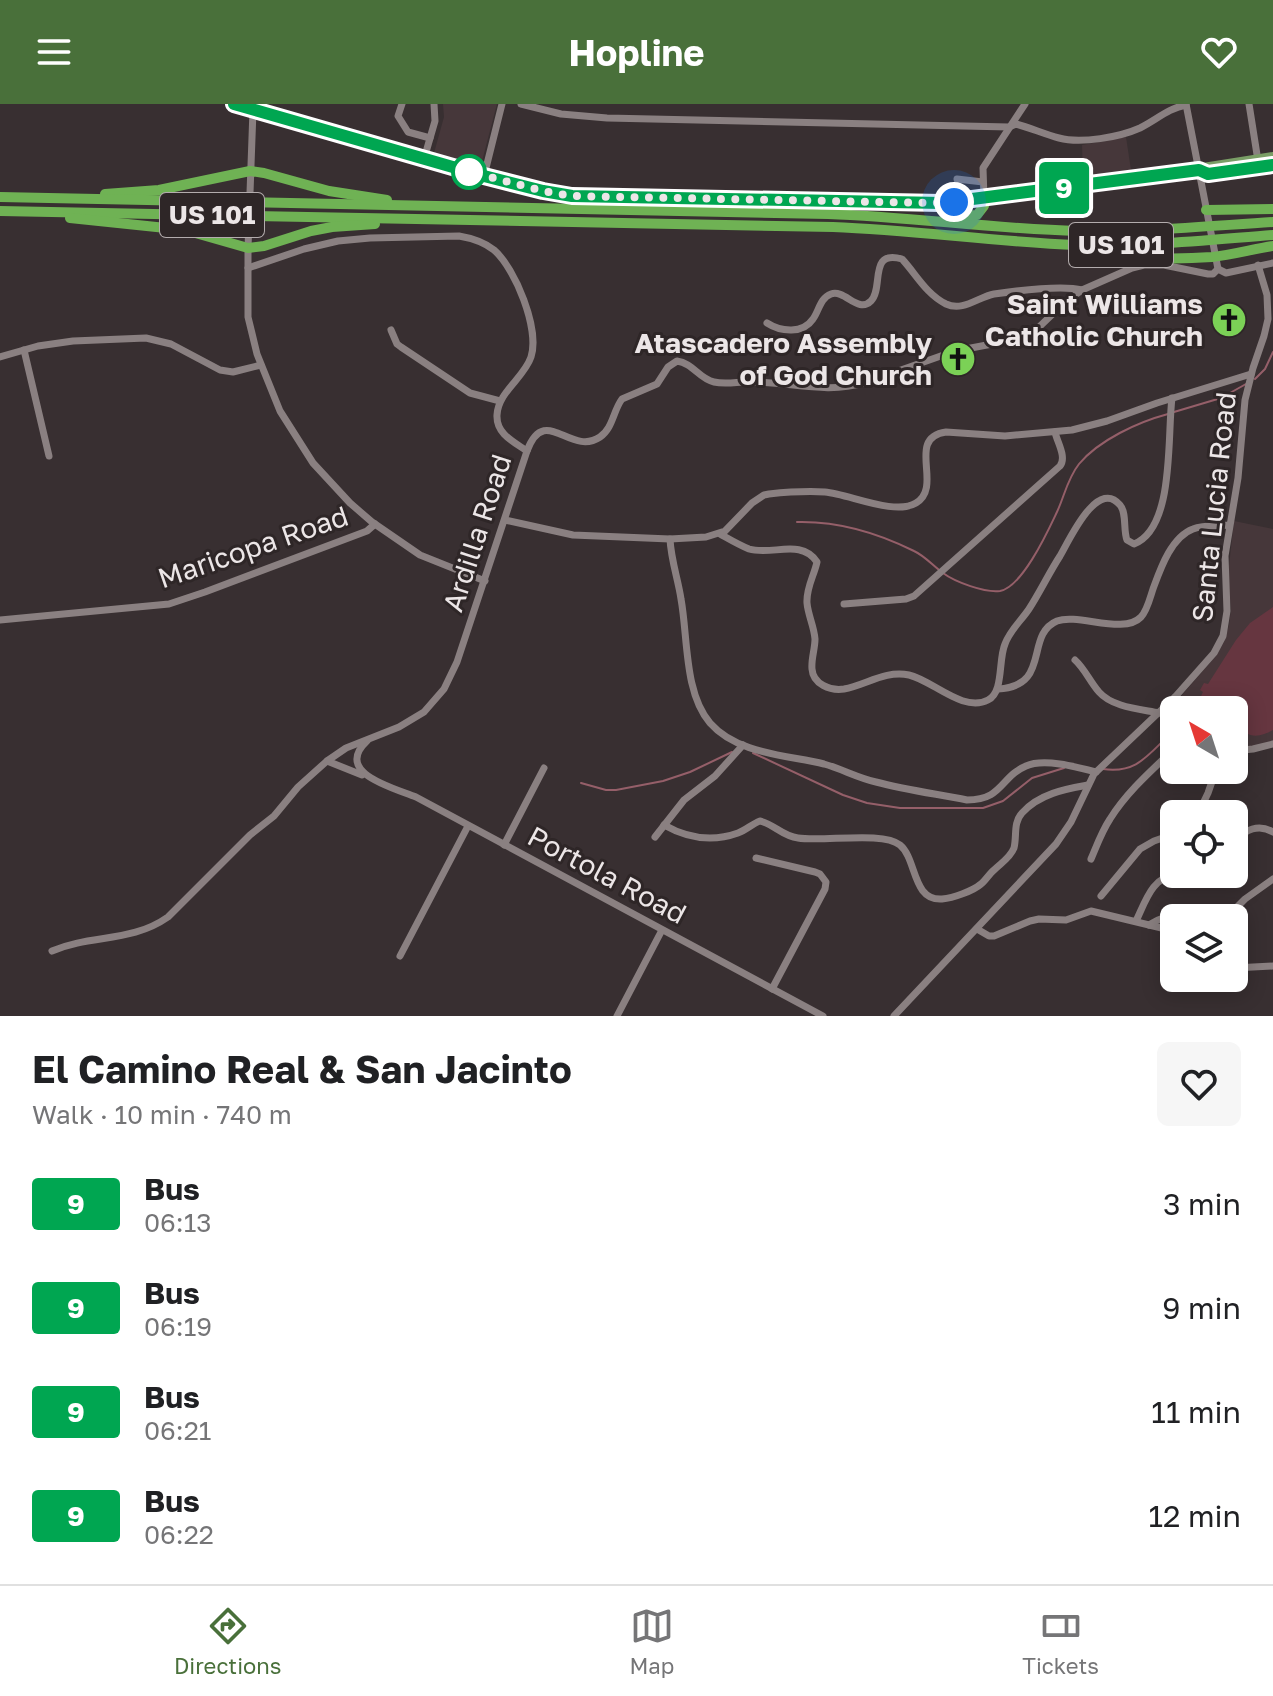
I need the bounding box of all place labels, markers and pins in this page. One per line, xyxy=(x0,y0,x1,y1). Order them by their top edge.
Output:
unlabelled marker xyxy=(452,155,486,189)
place label: Saint Williams Catholic Church xyxy=(985,287,1203,352)
church icon: Saint Williams Catholic Church xyxy=(1210,301,1248,339)
place label: Atascadero Assembly of God Church xyxy=(635,326,932,391)
church icon: Atascadero Assembly of God Church xyxy=(939,340,977,378)

